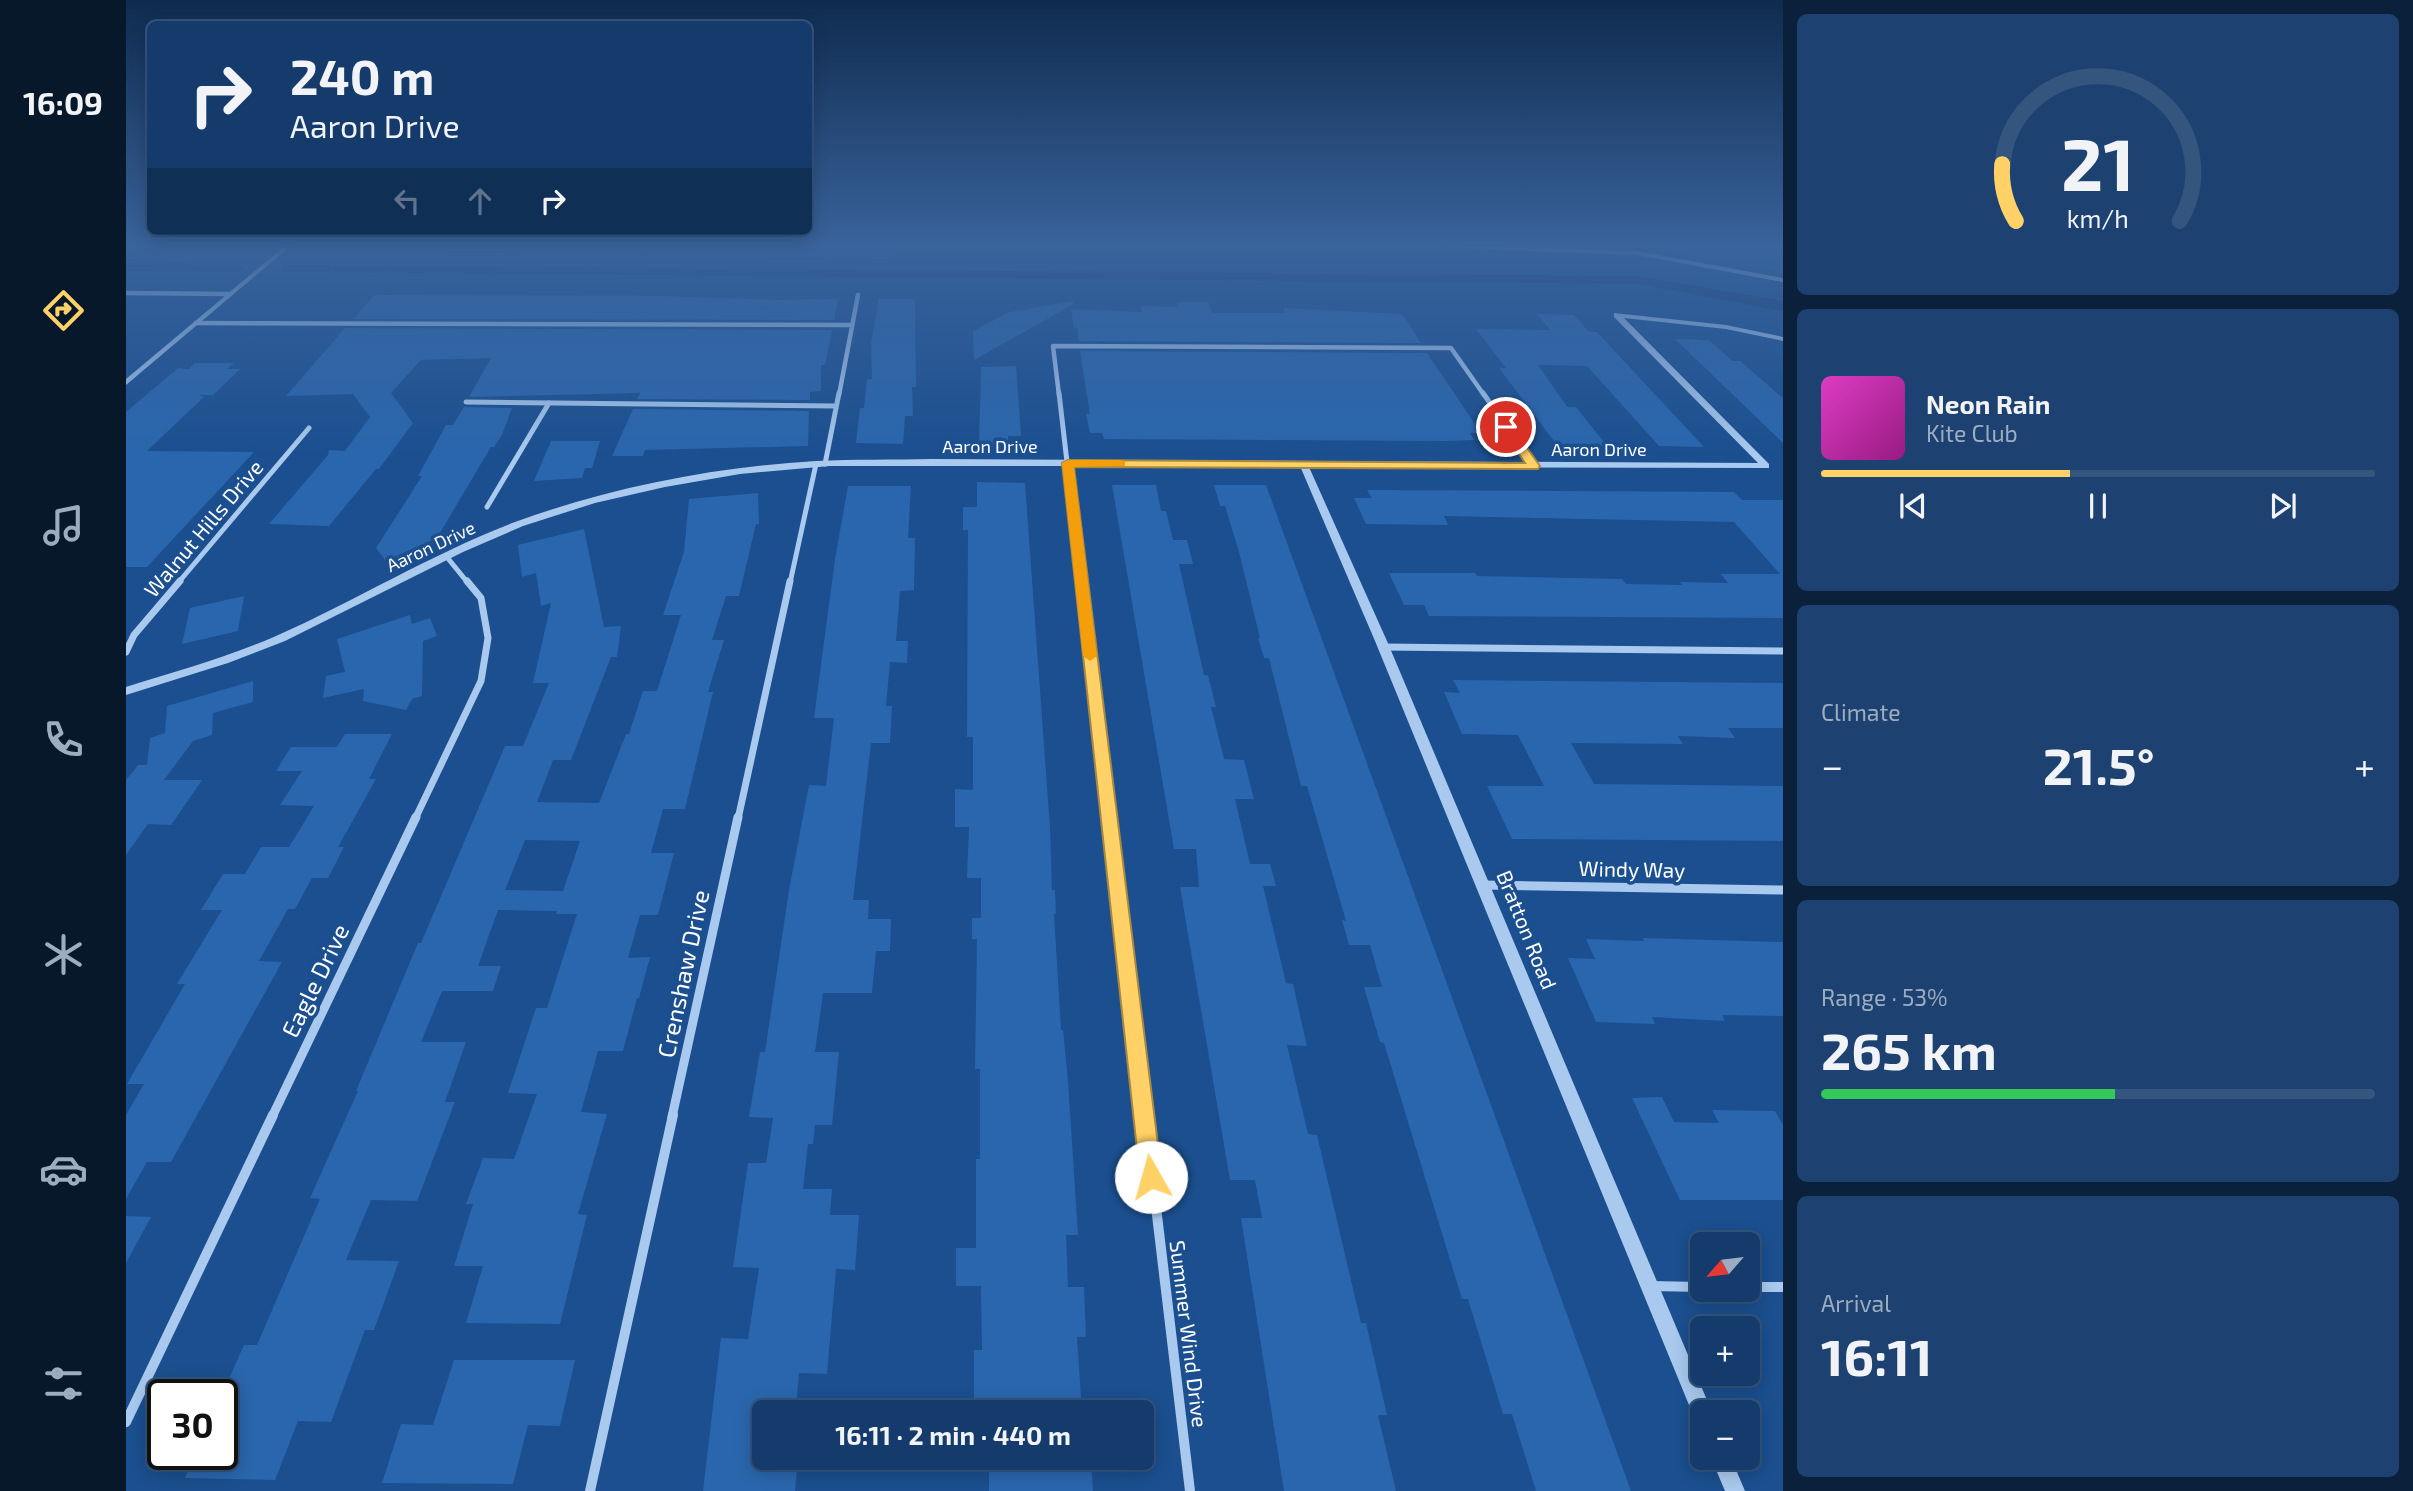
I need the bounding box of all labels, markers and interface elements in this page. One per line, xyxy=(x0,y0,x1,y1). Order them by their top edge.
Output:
text: 240 m xyxy=(290,46,434,105)
icon: right xyxy=(175,49,266,140)
text: 16:09 xyxy=(23,83,103,121)
text: Aaron Drive xyxy=(290,106,460,144)
text: 21 xyxy=(2061,118,2135,206)
icon: left xyxy=(388,182,426,220)
icon: ahead xyxy=(461,182,499,220)
icon: right xyxy=(534,182,572,220)
text: km/h xyxy=(2067,203,2129,233)
icon: directions xyxy=(39,286,88,335)
text: Neon Rain xyxy=(1926,388,2050,419)
pin xyxy=(1476,397,1536,457)
icon: arrive xyxy=(1487,408,1525,446)
text: Kite Club xyxy=(1926,419,2018,447)
street label: Aaron Drive xyxy=(942,435,1038,457)
street label: Aaron Drive xyxy=(1551,438,1647,460)
street label: Walnut Hills Drive xyxy=(138,454,267,602)
icon: previous xyxy=(1894,487,1932,525)
icon: pause xyxy=(2079,487,2117,525)
icon: next xyxy=(2264,487,2302,525)
icon: music xyxy=(39,501,88,550)
street label: Aaron Drive xyxy=(383,516,479,576)
text: Climate xyxy=(1821,698,1901,726)
icon: phone xyxy=(39,715,88,764)
text: 21.5° xyxy=(2043,733,2155,795)
text: − xyxy=(1821,742,1843,788)
text: + xyxy=(2354,742,2375,788)
street label: Windy Way xyxy=(1578,855,1686,882)
street label: Bratton Road xyxy=(1492,866,1563,993)
street label: Crenshaw Drive xyxy=(651,887,714,1060)
street label: Eagle Drive xyxy=(275,919,355,1042)
icon: climate xyxy=(39,930,88,979)
text: Range · 53% xyxy=(1821,983,1948,1011)
text: 265 km xyxy=(1821,1018,1997,1080)
position arrow xyxy=(1114,1140,1188,1214)
icon: car xyxy=(39,1145,88,1194)
north arrow xyxy=(1690,1232,1760,1302)
map controls xyxy=(1690,1232,1760,1470)
street label: Summer Wind Drive xyxy=(1166,1239,1213,1429)
text: Arrival xyxy=(1821,1289,1891,1317)
button: + xyxy=(1690,1316,1760,1386)
text: 16:11 xyxy=(1821,1324,1932,1386)
icon: filters xyxy=(39,1359,88,1408)
speed limit sign: 30 xyxy=(147,1379,238,1470)
button: − xyxy=(1690,1400,1760,1470)
text: 16:11 · 2 min · 440 m xyxy=(835,1419,1071,1450)

